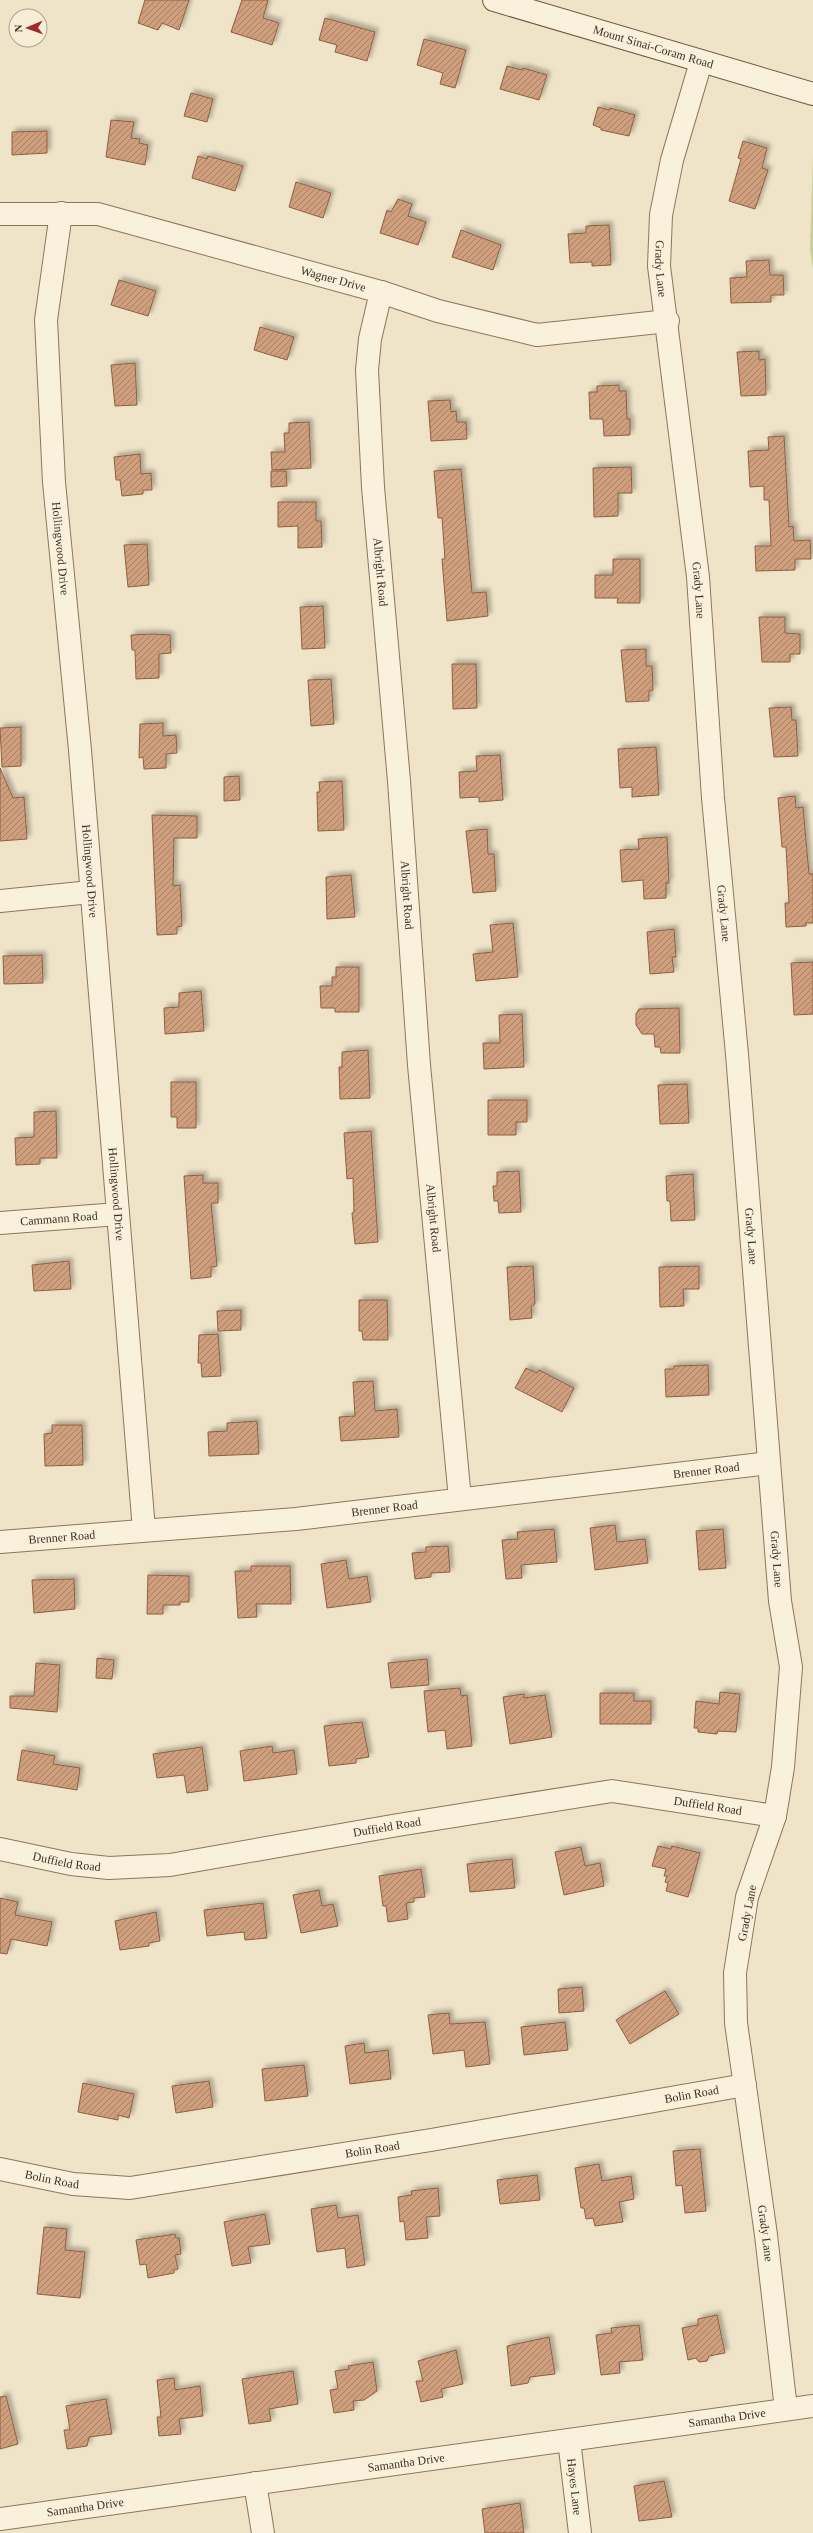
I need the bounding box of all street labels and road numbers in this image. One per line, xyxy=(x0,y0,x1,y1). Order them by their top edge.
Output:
street label: Mount Sinai-Coram Road xyxy=(591,23,715,71)
street label: Grady Lane xyxy=(652,240,670,298)
street label: Wagner Drive xyxy=(299,263,368,295)
street label: Hollingwood Drive xyxy=(49,501,72,596)
street label: Albright Road xyxy=(371,537,391,607)
street label: Grady Lane xyxy=(689,561,708,619)
street label: Hollingwood Drive xyxy=(79,824,101,918)
street label: Albright Road xyxy=(398,860,416,930)
street label: Grady Lane xyxy=(714,884,733,942)
street label: Hollingwood Drive xyxy=(106,1147,127,1241)
street label: Albright Road xyxy=(423,1183,444,1253)
street label: Grady Lane xyxy=(742,1207,761,1265)
street label: Cammann Road xyxy=(20,1209,98,1228)
street label: Brenner Road xyxy=(672,1460,740,1481)
street label: Brenner Road xyxy=(350,1498,419,1519)
street label: Brenner Road xyxy=(28,1528,96,1547)
street label: Grady Lane xyxy=(767,1530,786,1588)
street label: Duffield Road xyxy=(673,1794,743,1818)
street label: Duffield Road xyxy=(352,1814,422,1840)
street label: Duffield Road xyxy=(31,1849,101,1874)
street label: Grady Lane xyxy=(735,1884,759,1942)
street label: Bolin Road xyxy=(663,2083,720,2106)
street label: Bolin Road xyxy=(344,2138,401,2161)
street label: Bolin Road xyxy=(24,2167,79,2191)
street label: Grady Lane xyxy=(755,2204,776,2262)
street label: Samantha Drive xyxy=(688,2406,766,2430)
street label: Samantha Drive xyxy=(367,2450,446,2475)
street label: Hayes Lane xyxy=(564,2458,585,2516)
street label: Samantha Drive xyxy=(46,2495,125,2519)

